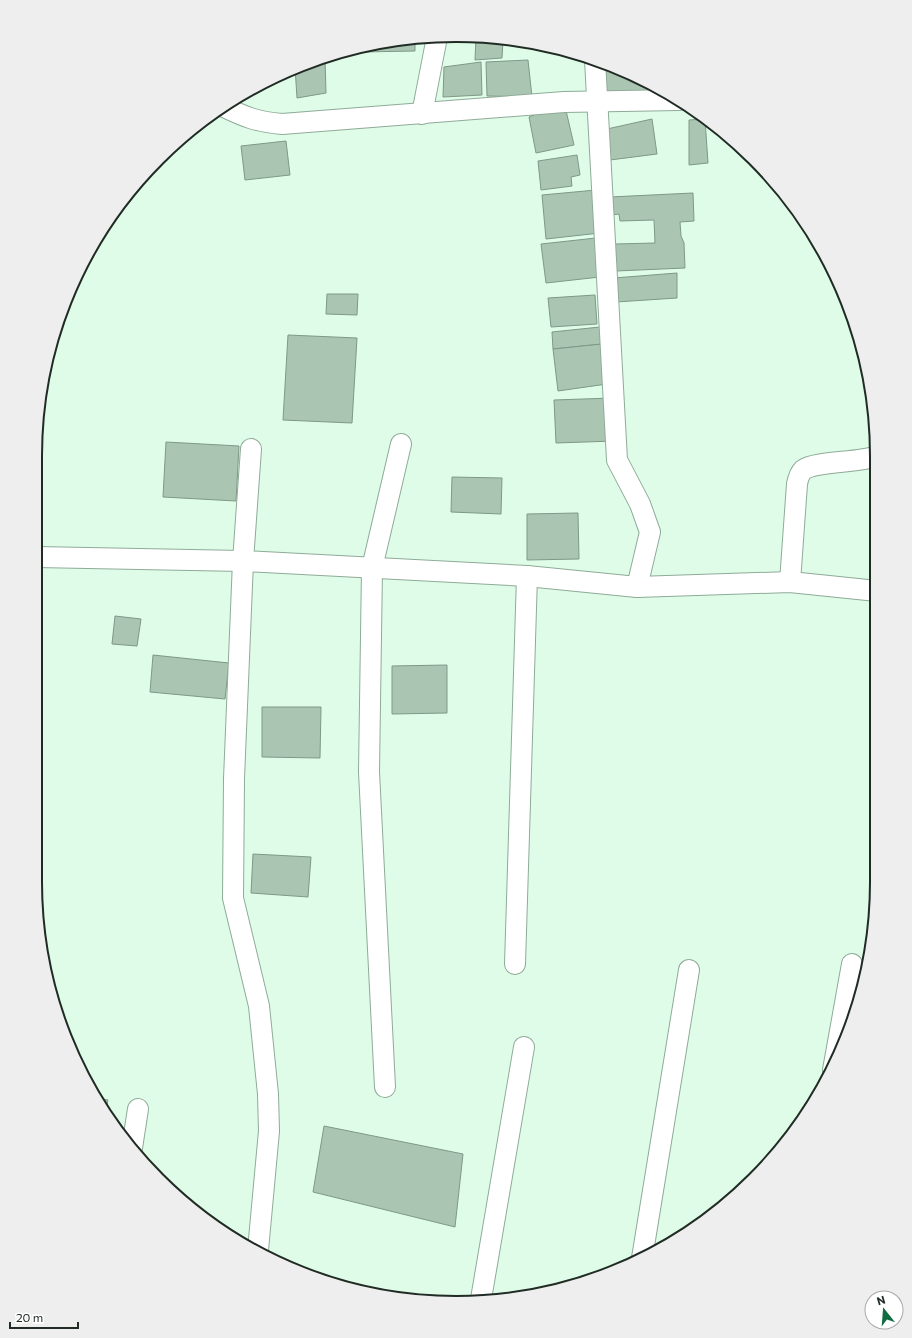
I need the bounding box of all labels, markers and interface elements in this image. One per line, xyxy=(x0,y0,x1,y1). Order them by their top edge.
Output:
north arrow xyxy=(864,1290,904,1330)
text: N xyxy=(875,1293,887,1307)
scale bar xyxy=(10,1304,78,1330)
text: 20 m xyxy=(16,1310,43,1324)

